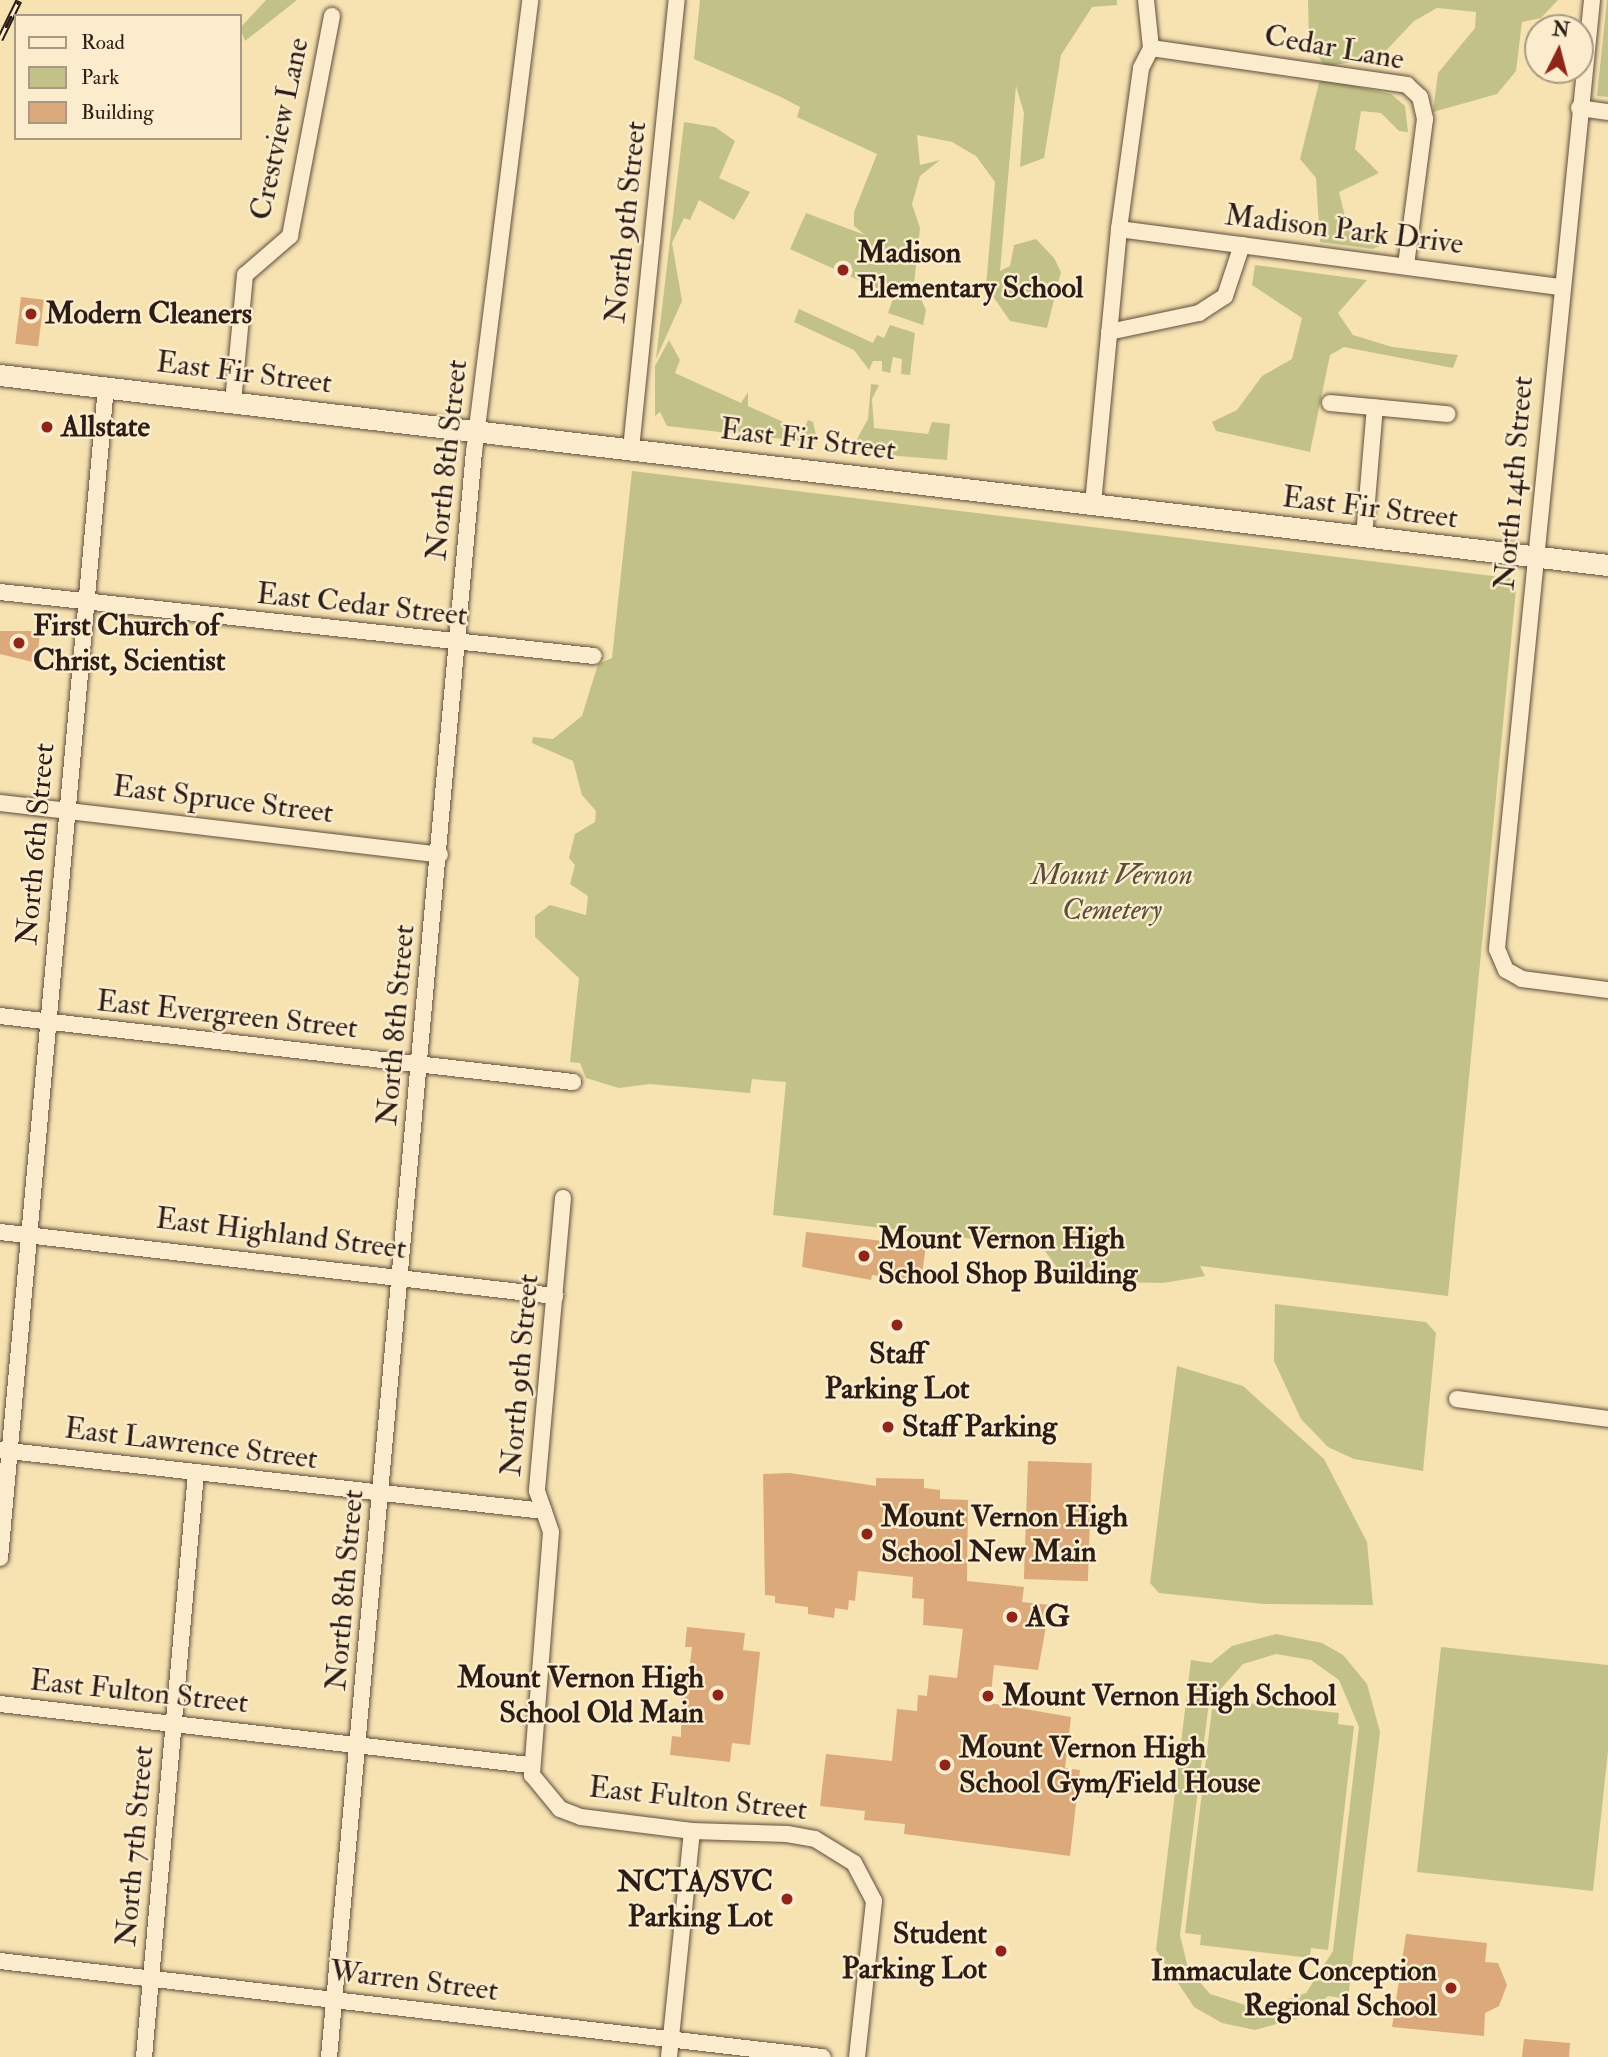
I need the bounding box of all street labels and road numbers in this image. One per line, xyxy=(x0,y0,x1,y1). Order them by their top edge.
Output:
street label: Cedar Lane xyxy=(1261,18,1407,78)
street label: Crestview Lane xyxy=(243,35,317,223)
street label: North 9th Street xyxy=(597,119,655,325)
street label: Madison Park Drive xyxy=(1223,198,1465,262)
street label: East Fir Street xyxy=(154,344,334,402)
street label: North 8th Street xyxy=(419,358,475,562)
street label: North 14th Street xyxy=(1487,375,1541,591)
street label: East Fir Street xyxy=(718,411,898,469)
street label: East Fir Street xyxy=(1280,479,1460,537)
street label: East Cedar Street xyxy=(255,576,469,634)
street label: North 6th Street xyxy=(9,741,63,947)
street label: East Spruce Street xyxy=(111,769,335,831)
street label: North 8th Street xyxy=(369,923,423,1127)
street label: East Evergreen Street xyxy=(95,983,359,1047)
street label: East Highland Street xyxy=(154,1201,408,1267)
street label: North 9th Street xyxy=(493,1272,547,1478)
street label: East Lawrence Street xyxy=(62,1411,320,1477)
street label: North 8th Street xyxy=(318,1488,372,1692)
street label: East Fulton Street xyxy=(28,1663,250,1721)
street label: North 7th Street xyxy=(108,1744,162,1948)
street label: East Fulton Street xyxy=(587,1770,809,1828)
street label: Warren Street xyxy=(328,1953,500,2009)

